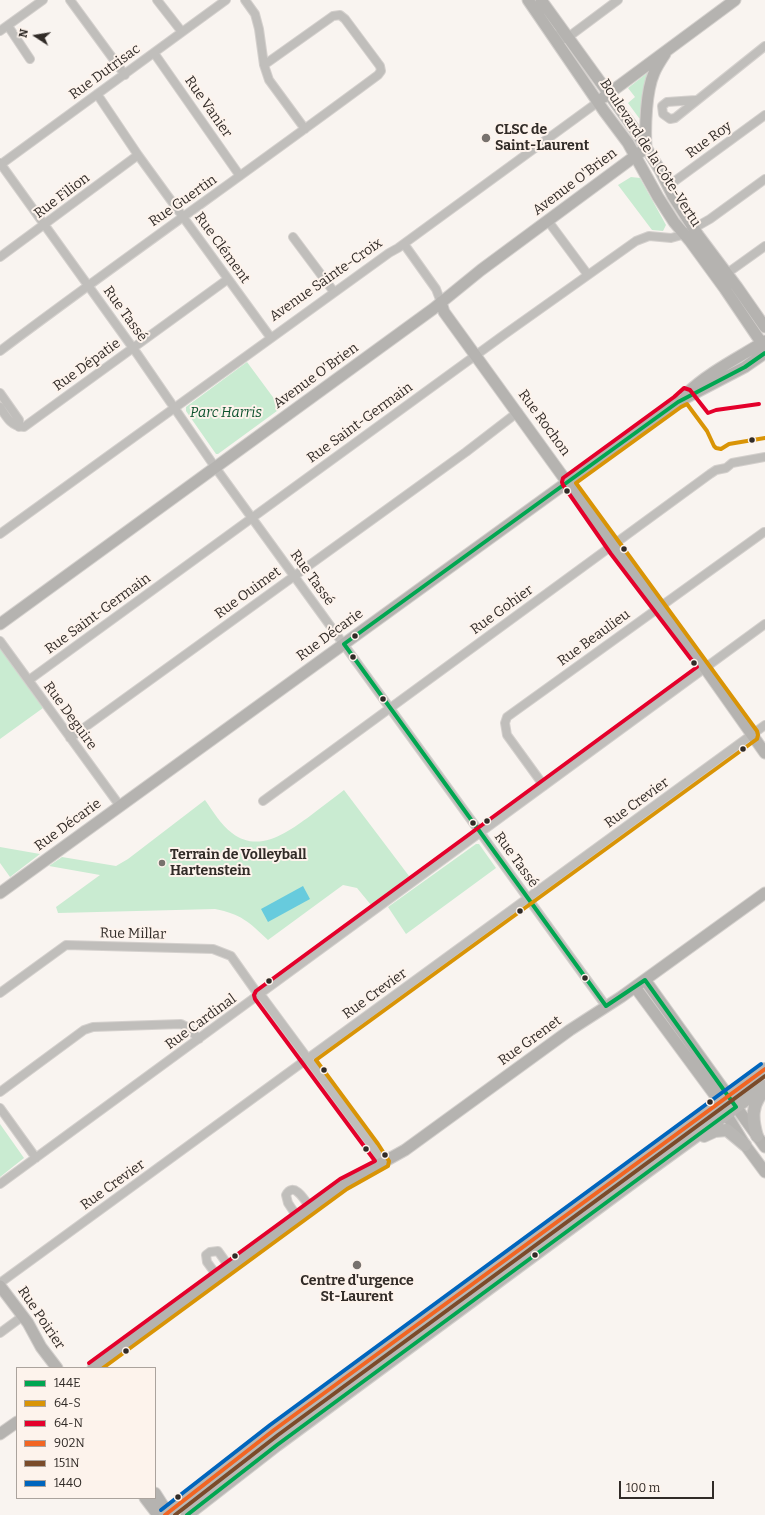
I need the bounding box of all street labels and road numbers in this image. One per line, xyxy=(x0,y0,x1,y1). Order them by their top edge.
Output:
street label: Rue Dutrisac xyxy=(66,41,144,103)
street label: Rue Vanier xyxy=(181,73,235,141)
street label: Boulevard de la Côte-Vertu xyxy=(596,76,704,230)
street label: Rue Roy xyxy=(683,118,735,162)
street label: Avenue O'Brien xyxy=(530,145,620,219)
street label: Rue Filion xyxy=(31,170,93,222)
street label: Rue Guertin xyxy=(146,171,220,231)
street label: Rue Clément xyxy=(191,209,253,287)
street label: Avenue Sainte-Croix xyxy=(266,235,386,325)
street label: Rue Tassé xyxy=(99,283,151,345)
street label: Rue Dépatie xyxy=(50,335,124,395)
street label: Avenue O'Brien xyxy=(270,340,362,412)
street label: Rue Saint-Germain xyxy=(304,379,416,467)
street label: Rue Rochon xyxy=(514,387,574,459)
street label: Rue Tassé xyxy=(286,547,338,609)
street label: Rue Ouimet xyxy=(212,563,284,623)
street label: Rue Saint-Germain xyxy=(42,570,154,658)
street label: Rue Gohier xyxy=(467,582,537,638)
street label: Rue Décarie xyxy=(293,605,367,665)
street label: Rue Beaulieu xyxy=(554,606,634,670)
street label: Rue Deguire xyxy=(40,679,100,753)
street label: Rue Crevier xyxy=(602,774,672,832)
street label: Rue Décarie xyxy=(31,795,105,855)
street label: Rue Tassé xyxy=(490,829,542,891)
street label: Rue Millar xyxy=(100,925,166,943)
street label: Rue Crevier xyxy=(340,965,410,1023)
street label: Rue Cardinal xyxy=(162,991,240,1053)
street label: Rue Grenet xyxy=(495,1013,565,1069)
street label: Rue Crevier xyxy=(78,1156,148,1214)
street label: Rue Poirier xyxy=(14,1283,68,1353)

